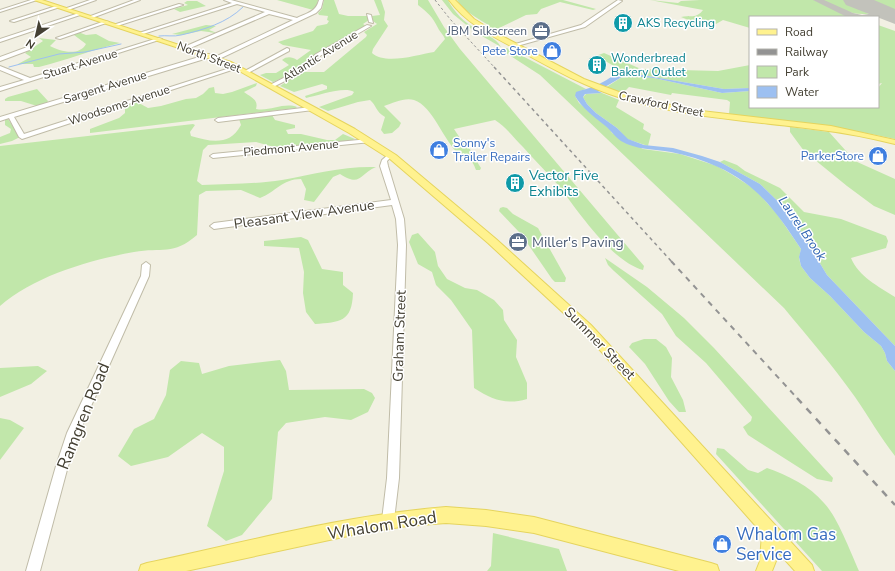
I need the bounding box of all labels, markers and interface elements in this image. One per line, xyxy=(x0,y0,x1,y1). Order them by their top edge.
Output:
building icon: AKS Recycling xyxy=(612,12,634,34)
place label: AKS Recycling xyxy=(637,15,715,31)
north arrow xyxy=(16,16,56,56)
legend xyxy=(749,16,879,108)
office icon: JBM Silkscreen xyxy=(530,20,552,42)
place label: JBM Silkscreen xyxy=(446,23,527,39)
text: Road xyxy=(785,24,813,40)
street label: Atlantic Avenue xyxy=(279,26,361,86)
text: N xyxy=(23,35,38,52)
street label: North Street xyxy=(175,38,244,77)
shop icon: Pete Store xyxy=(541,40,563,62)
place label: Pete Store xyxy=(482,43,538,59)
text: Railway xyxy=(785,44,829,60)
street label: Stuart Avenue xyxy=(41,45,119,83)
place label: Wonderbread Bakery Outlet xyxy=(611,50,687,80)
building icon: Wonderbread Bakery Outlet xyxy=(586,54,608,76)
text: Park xyxy=(785,64,810,80)
street label: Sargent Avenue xyxy=(61,67,149,107)
street label: Woodsome Avenue xyxy=(66,81,172,129)
text: Water xyxy=(785,84,819,100)
street label: Crawford Street xyxy=(617,87,706,121)
place label: Sonny's Trailer Repairs xyxy=(453,135,531,165)
street label: Piedmont Avenue xyxy=(243,136,339,160)
shop icon: Sonny's Trailer Repairs xyxy=(428,139,450,161)
shop icon: ParkerStore xyxy=(867,145,889,167)
place label: ParkerStore xyxy=(801,148,864,164)
place label: Vector Five Exhibits xyxy=(528,166,598,201)
building icon: Vector Five Exhibits xyxy=(504,172,526,194)
water label: Laurel Brook xyxy=(774,193,831,265)
street label: Pleasant View Avenue xyxy=(233,195,376,234)
office icon: Miller's Paving xyxy=(507,231,529,253)
place label: Miller's Paving xyxy=(532,233,624,252)
street label: Graham Street xyxy=(388,290,411,382)
street label: Summer Street xyxy=(560,303,639,384)
street label: Ramgren Road xyxy=(52,359,115,473)
street label: Whalom Road xyxy=(326,506,438,545)
place label: Whalom Gas Service xyxy=(736,523,836,566)
shop icon: Whalom Gas Service xyxy=(711,533,733,555)

